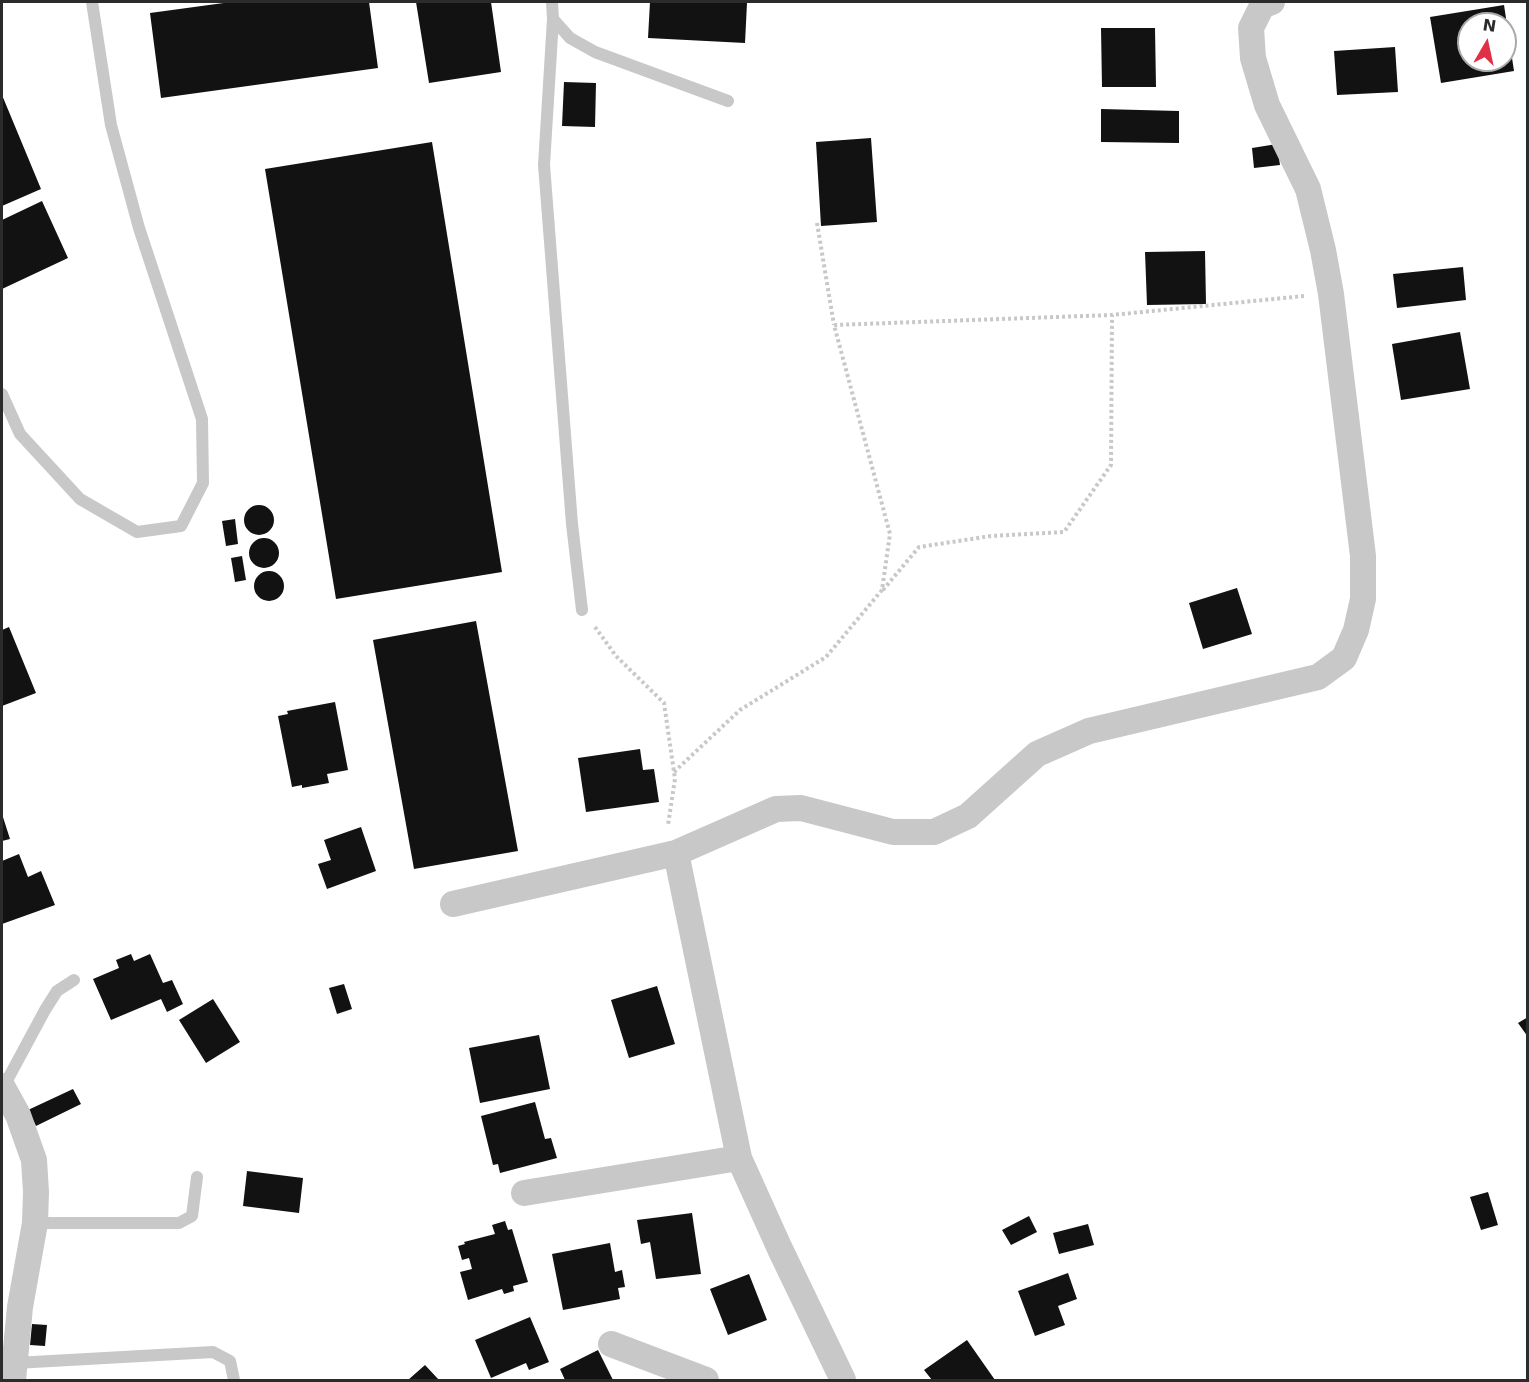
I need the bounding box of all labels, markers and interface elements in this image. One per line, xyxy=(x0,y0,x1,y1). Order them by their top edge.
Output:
north arrow xyxy=(1457,12,1517,72)
text: N xyxy=(1481,15,1498,36)

